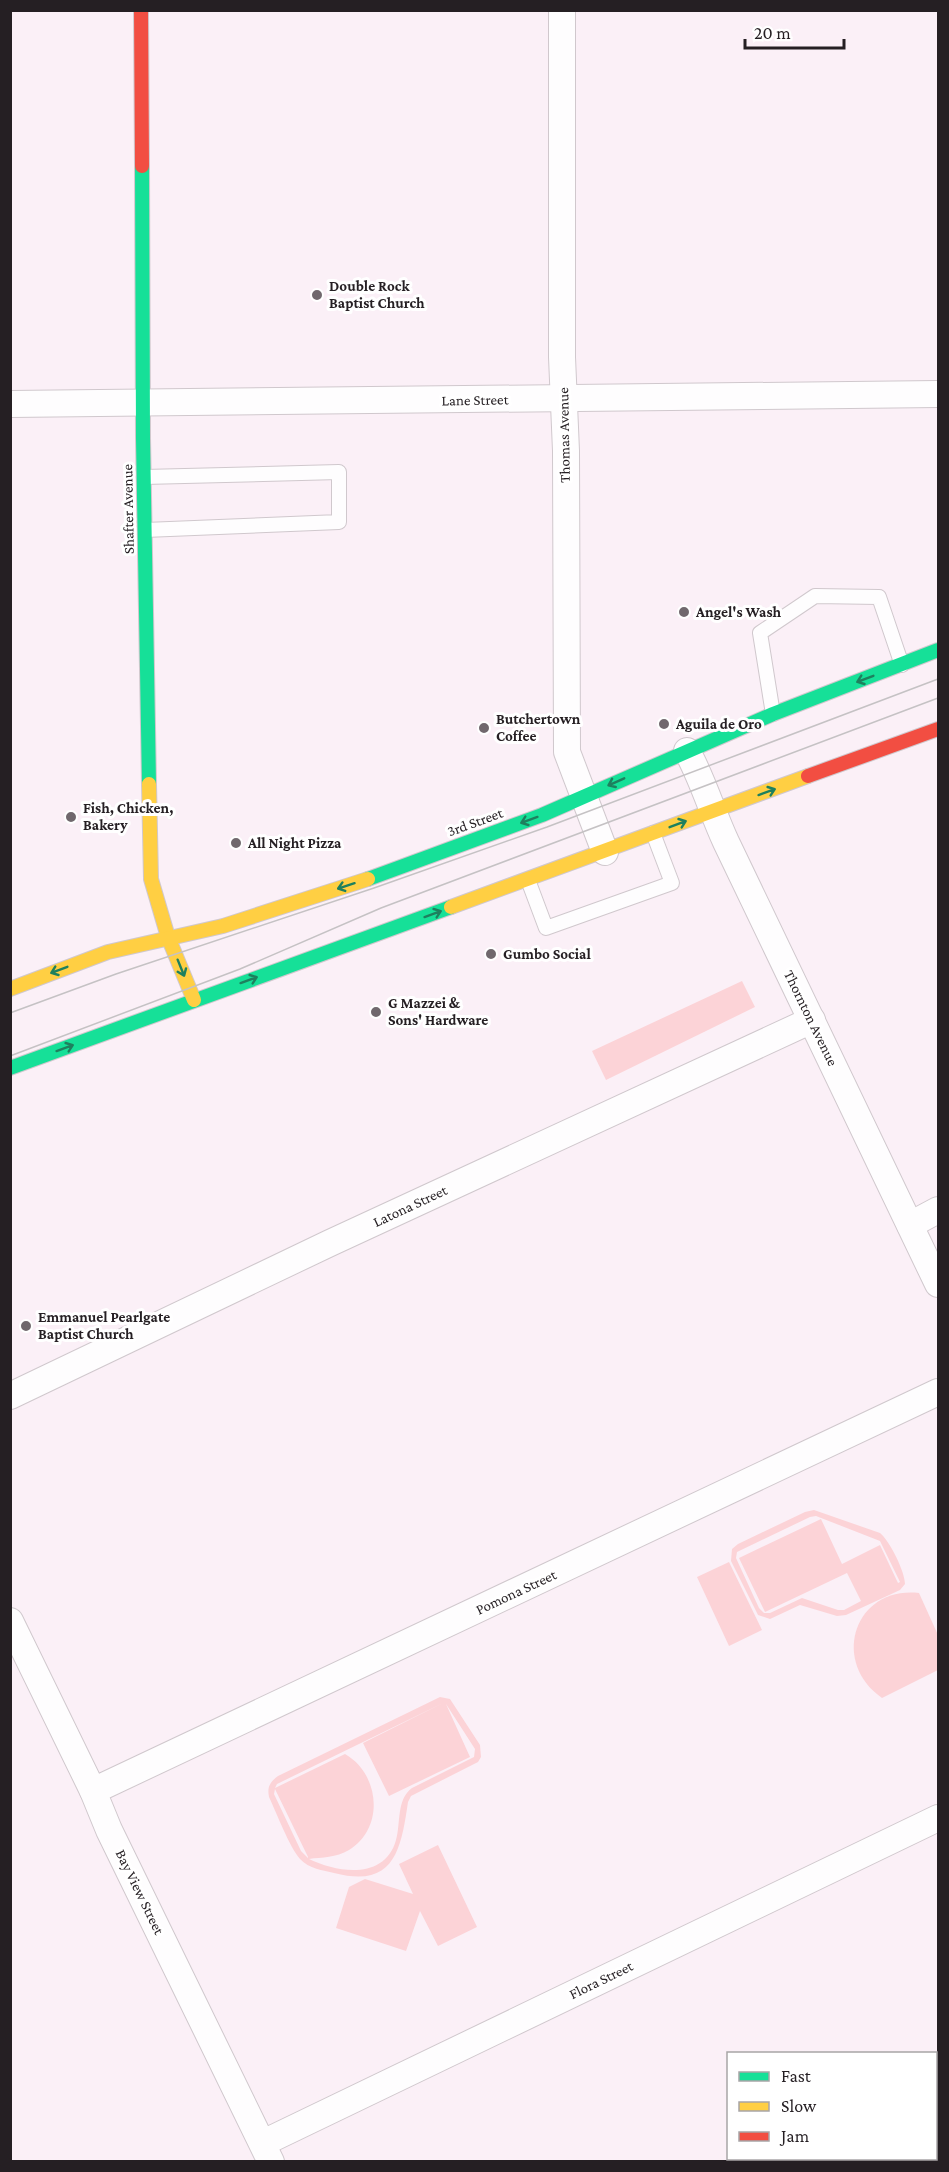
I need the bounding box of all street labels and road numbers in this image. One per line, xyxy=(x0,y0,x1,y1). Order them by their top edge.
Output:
street label: Thomas Avenue xyxy=(555,387,573,483)
street label: Lane Street xyxy=(441,391,510,409)
street label: Shafter Avenue xyxy=(119,463,137,554)
street label: 3rd Street xyxy=(445,804,506,839)
street label: Thornton Avenue xyxy=(781,968,841,1069)
street label: Latona Street xyxy=(371,1181,450,1230)
street label: Pomona Street xyxy=(473,1566,560,1618)
street label: Bay View Street xyxy=(112,1847,168,1938)
street label: Flora Street xyxy=(567,1957,636,2002)

